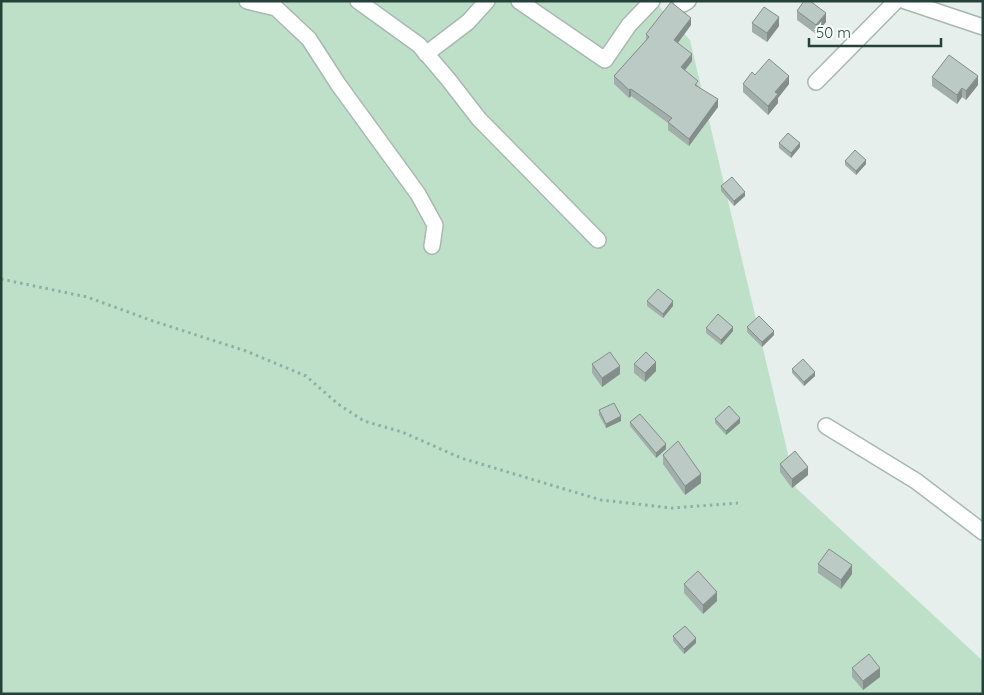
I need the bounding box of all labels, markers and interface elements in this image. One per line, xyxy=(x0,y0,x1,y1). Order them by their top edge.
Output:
scale bar xyxy=(809,15,942,47)
text: 50 m xyxy=(816,23,851,42)

